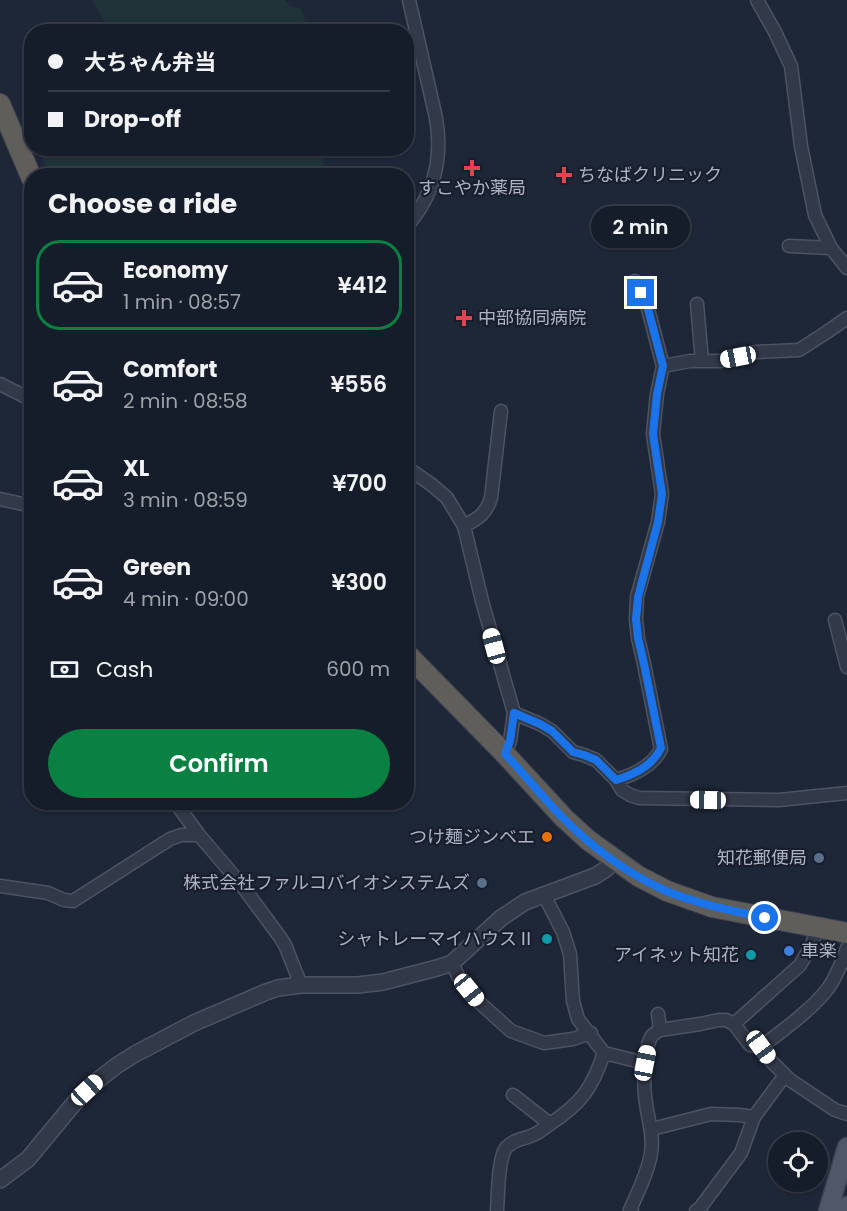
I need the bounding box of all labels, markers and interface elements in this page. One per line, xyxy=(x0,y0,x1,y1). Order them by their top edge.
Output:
text: 大ちゃん弁当 xyxy=(84,47,216,78)
text: Drop-off xyxy=(84,104,181,135)
marker: すこやか薬局 xyxy=(465,161,479,175)
place label: ちなばクリニック xyxy=(578,162,722,187)
marker: ちなばクリニック xyxy=(555,166,573,184)
place label: すこやか薬局 xyxy=(418,175,526,200)
text: Choose a ride xyxy=(48,185,237,222)
callout: 2 min xyxy=(592,206,690,248)
text: 2 min xyxy=(613,213,668,241)
text: Economy xyxy=(123,255,228,286)
icon: car xyxy=(51,258,105,312)
text: ¥412 xyxy=(338,270,387,301)
route end xyxy=(627,279,654,306)
text: 1 min · 08:57 xyxy=(123,288,241,316)
place label: 中部協同病院 xyxy=(478,305,586,330)
marker: 中部協同病院 xyxy=(455,309,473,327)
car xyxy=(719,345,757,369)
text: Comfort xyxy=(123,354,217,385)
icon: car xyxy=(51,357,105,411)
text: ¥556 xyxy=(331,369,387,400)
text: 2 min · 08:58 xyxy=(123,387,248,415)
text: XL xyxy=(123,453,149,484)
icon: car xyxy=(51,456,105,510)
text: ¥700 xyxy=(333,468,387,499)
text: 3 min · 08:59 xyxy=(123,486,248,514)
text: Green xyxy=(123,552,191,583)
icon: car xyxy=(51,555,105,609)
text: ¥300 xyxy=(331,567,387,598)
text: 4 min · 09:00 xyxy=(123,585,249,613)
car xyxy=(481,626,507,666)
icon: cash xyxy=(48,653,81,686)
text: Cash xyxy=(96,654,153,685)
text: 600 m xyxy=(326,655,390,683)
button: Confirm xyxy=(48,729,390,798)
car xyxy=(690,791,726,809)
place label: つけ麺ジンベエ xyxy=(409,824,535,849)
marker: つけ麺ジンベエ xyxy=(540,830,554,844)
place label: 知花郵便局 xyxy=(717,845,807,870)
marker: 知花郵便局 xyxy=(812,851,826,865)
place label: 株式会社ファルコバイオシステムズ xyxy=(183,870,470,895)
marker: 株式会社ファルコバイオシステムズ xyxy=(475,876,489,890)
route start xyxy=(751,904,778,931)
place label: シャトレーマイハウスⅡ xyxy=(337,926,535,951)
marker: シャトレーマイハウスⅡ xyxy=(540,932,554,946)
place label: 車楽 xyxy=(801,938,837,963)
place label: アイネット知花 xyxy=(614,942,739,967)
marker: 車楽 xyxy=(782,944,796,958)
marker: アイネット知花 xyxy=(744,948,758,962)
car xyxy=(451,970,487,1010)
car xyxy=(743,1027,779,1067)
car xyxy=(633,1044,657,1082)
car xyxy=(68,1071,106,1109)
map controls xyxy=(768,1132,828,1192)
button: locate xyxy=(768,1132,828,1192)

